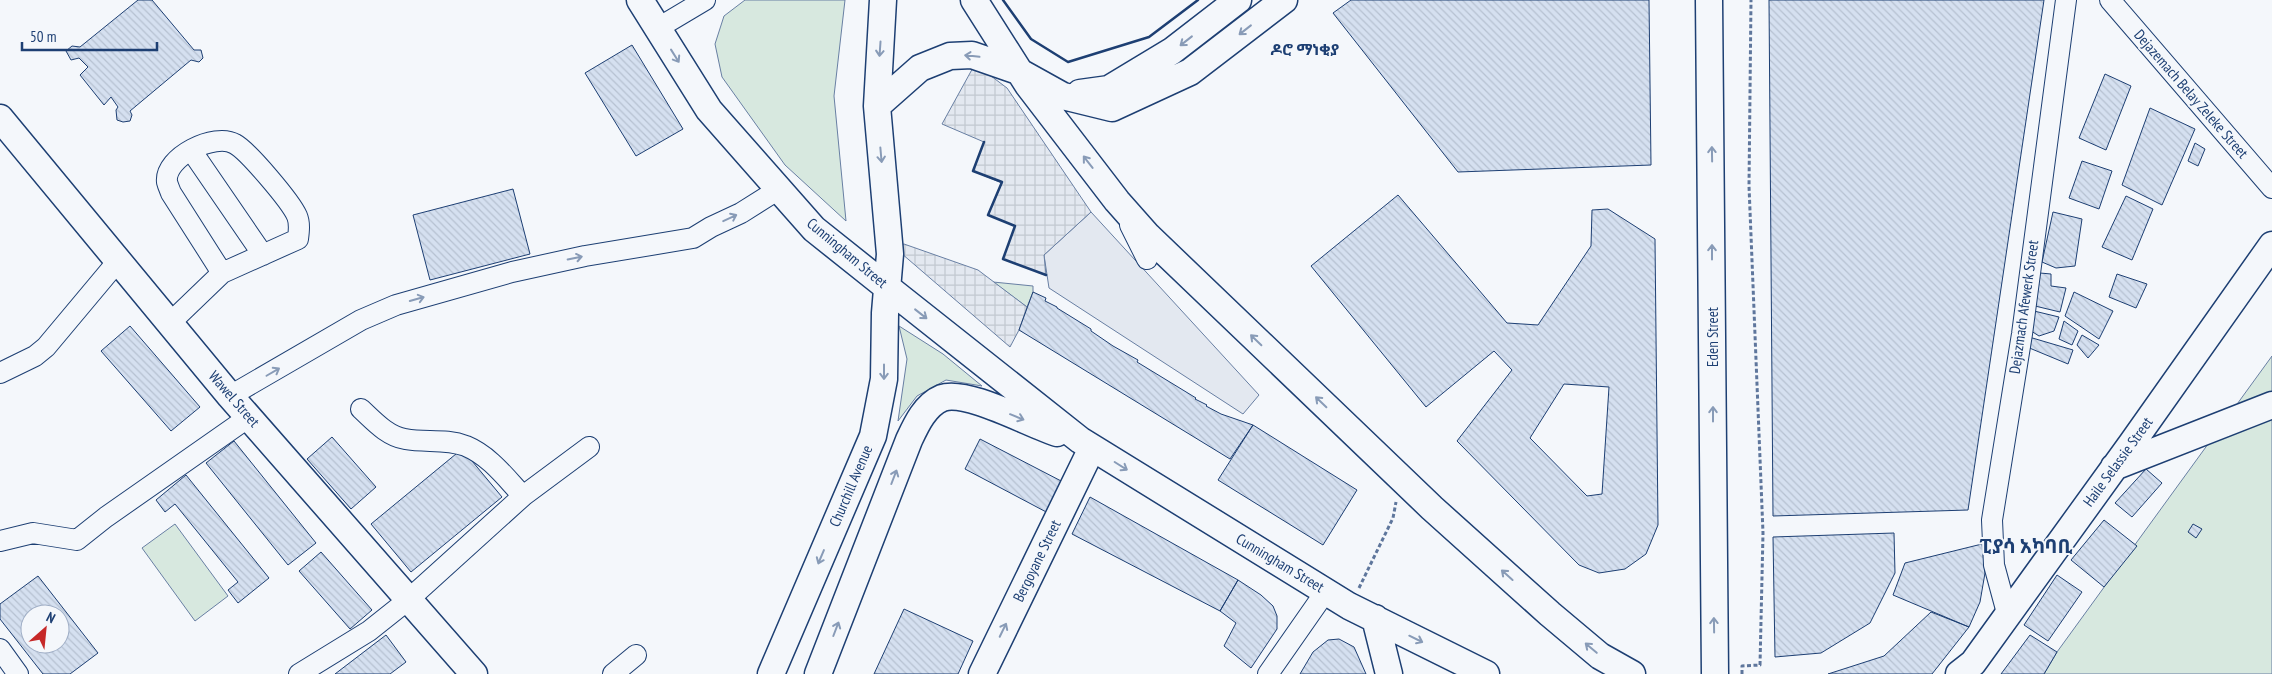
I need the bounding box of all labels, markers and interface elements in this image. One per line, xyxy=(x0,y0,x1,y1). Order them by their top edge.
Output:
scale bar xyxy=(22,20,158,52)
one-way arrow xyxy=(1239,24,1252,35)
street label: Dejazemach Belay Zeleke Street xyxy=(2130,25,2253,162)
text: 50 m xyxy=(30,27,56,46)
one-way arrow xyxy=(1179,35,1192,46)
district label: ዶሮ ማነቂያ xyxy=(1271,39,1339,59)
one-way arrow xyxy=(876,40,885,56)
one-way arrow xyxy=(671,49,681,63)
one-way arrow xyxy=(964,51,980,61)
one-way arrow xyxy=(876,146,886,162)
one-way arrow xyxy=(1707,147,1717,163)
one-way arrow xyxy=(1082,156,1093,169)
one-way arrow xyxy=(722,213,737,222)
street label: Cunningham Street xyxy=(803,213,891,292)
street label: Dejazmach Afewerk Street xyxy=(2005,239,2042,375)
one-way arrow xyxy=(1707,244,1717,260)
one-way arrow xyxy=(566,253,582,263)
one-way arrow xyxy=(409,294,425,304)
street label: Eden Street xyxy=(1703,307,1722,367)
one-way arrow xyxy=(914,308,927,319)
one-way arrow xyxy=(1250,333,1262,346)
one-way arrow xyxy=(879,364,889,380)
one-way arrow xyxy=(265,366,279,376)
street label: Wawel Street xyxy=(205,367,264,431)
one-way arrow xyxy=(1314,396,1327,408)
one-way arrow xyxy=(1708,406,1718,422)
one-way arrow xyxy=(1009,412,1024,422)
street label: Haile Selassie Street xyxy=(2079,413,2156,510)
street label: Churchill Avenue xyxy=(825,442,876,530)
one-way arrow xyxy=(1114,460,1128,471)
one-way arrow xyxy=(890,470,899,485)
street label: Bergoyane Street xyxy=(1009,517,1065,605)
street label: Cunningham Street xyxy=(1233,529,1328,596)
district label: ፒያሳ አካባቢ xyxy=(1980,533,2072,559)
one-way arrow xyxy=(815,549,825,564)
one-way arrow xyxy=(1500,569,1513,581)
north arrow xyxy=(20,604,70,654)
text: N xyxy=(43,608,58,627)
one-way arrow xyxy=(1709,618,1719,634)
one-way arrow xyxy=(832,622,842,637)
one-way arrow xyxy=(999,623,1009,638)
one-way arrow xyxy=(1408,635,1423,644)
one-way arrow xyxy=(1585,643,1598,654)

